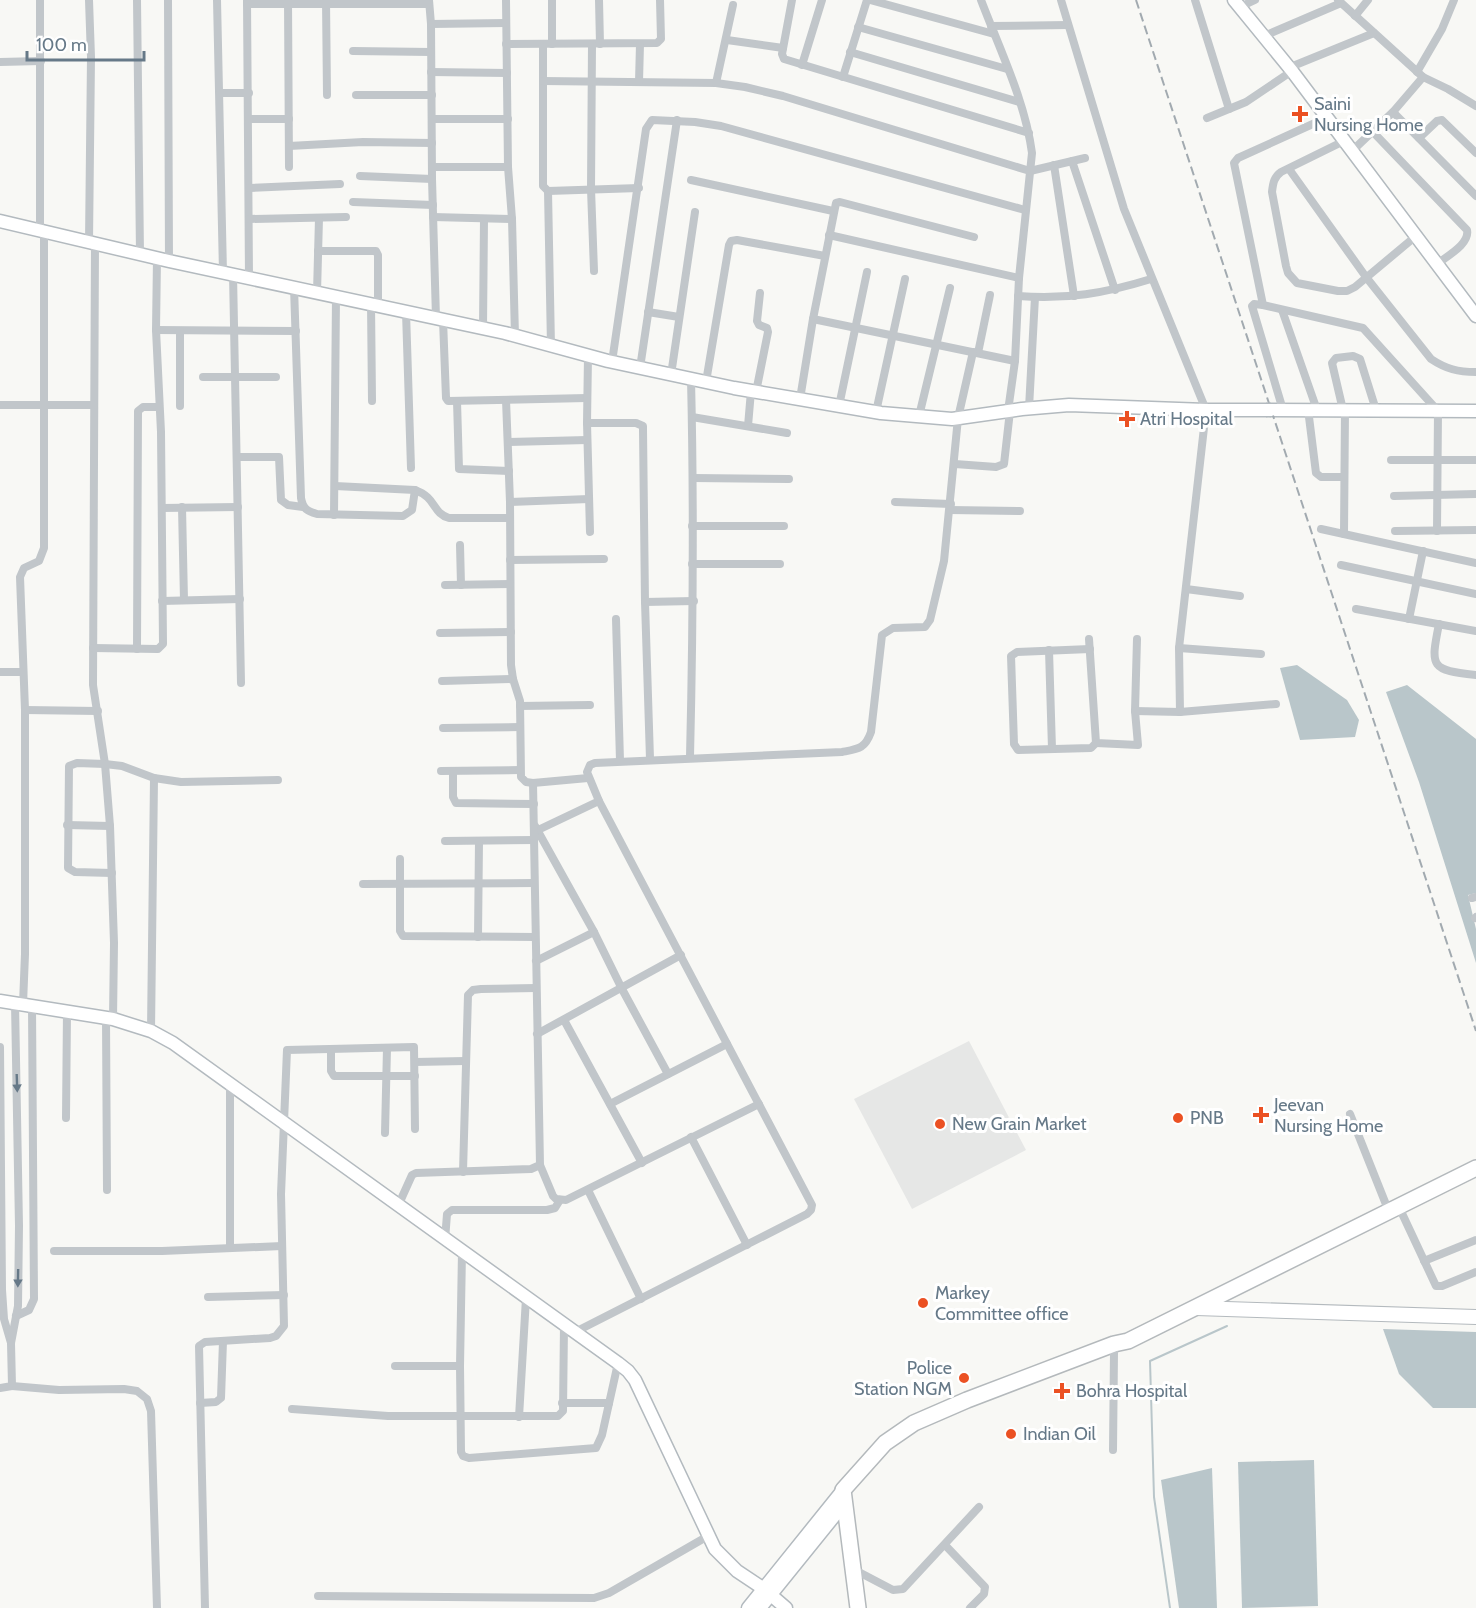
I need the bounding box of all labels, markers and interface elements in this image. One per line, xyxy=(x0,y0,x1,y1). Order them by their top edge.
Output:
scale bar xyxy=(27,24,144,62)
text: 100 m xyxy=(36,34,87,56)
place label: Saini Nursing Home xyxy=(1314,93,1423,136)
marker: Saini Nursing Home xyxy=(1291,105,1309,123)
place label: Atri Hospital xyxy=(1140,408,1234,430)
marker: Atri Hospital xyxy=(1118,410,1136,428)
one-way arrow xyxy=(12,1073,22,1092)
place label: Jeevan Nursing Home xyxy=(1273,1094,1383,1137)
marker: Jeevan Nursing Home xyxy=(1252,1106,1270,1124)
place label: PNB xyxy=(1190,1107,1224,1129)
marker: PNB xyxy=(1171,1111,1185,1125)
place label: New Grain Market xyxy=(952,1113,1087,1135)
marker: New Grain Market xyxy=(933,1117,947,1131)
one-way arrow xyxy=(13,1268,23,1287)
place label: Markey Committee office xyxy=(935,1282,1068,1325)
marker: Markey Committee office xyxy=(916,1296,930,1310)
place label: Police Station NGM xyxy=(854,1357,952,1400)
marker: Police Station NGM xyxy=(957,1371,971,1385)
place label: Bohra Hospital xyxy=(1076,1380,1188,1402)
marker: Bohra Hospital xyxy=(1053,1382,1071,1400)
place label: Indian Oil xyxy=(1023,1423,1097,1445)
marker: Indian Oil xyxy=(1004,1427,1018,1441)

